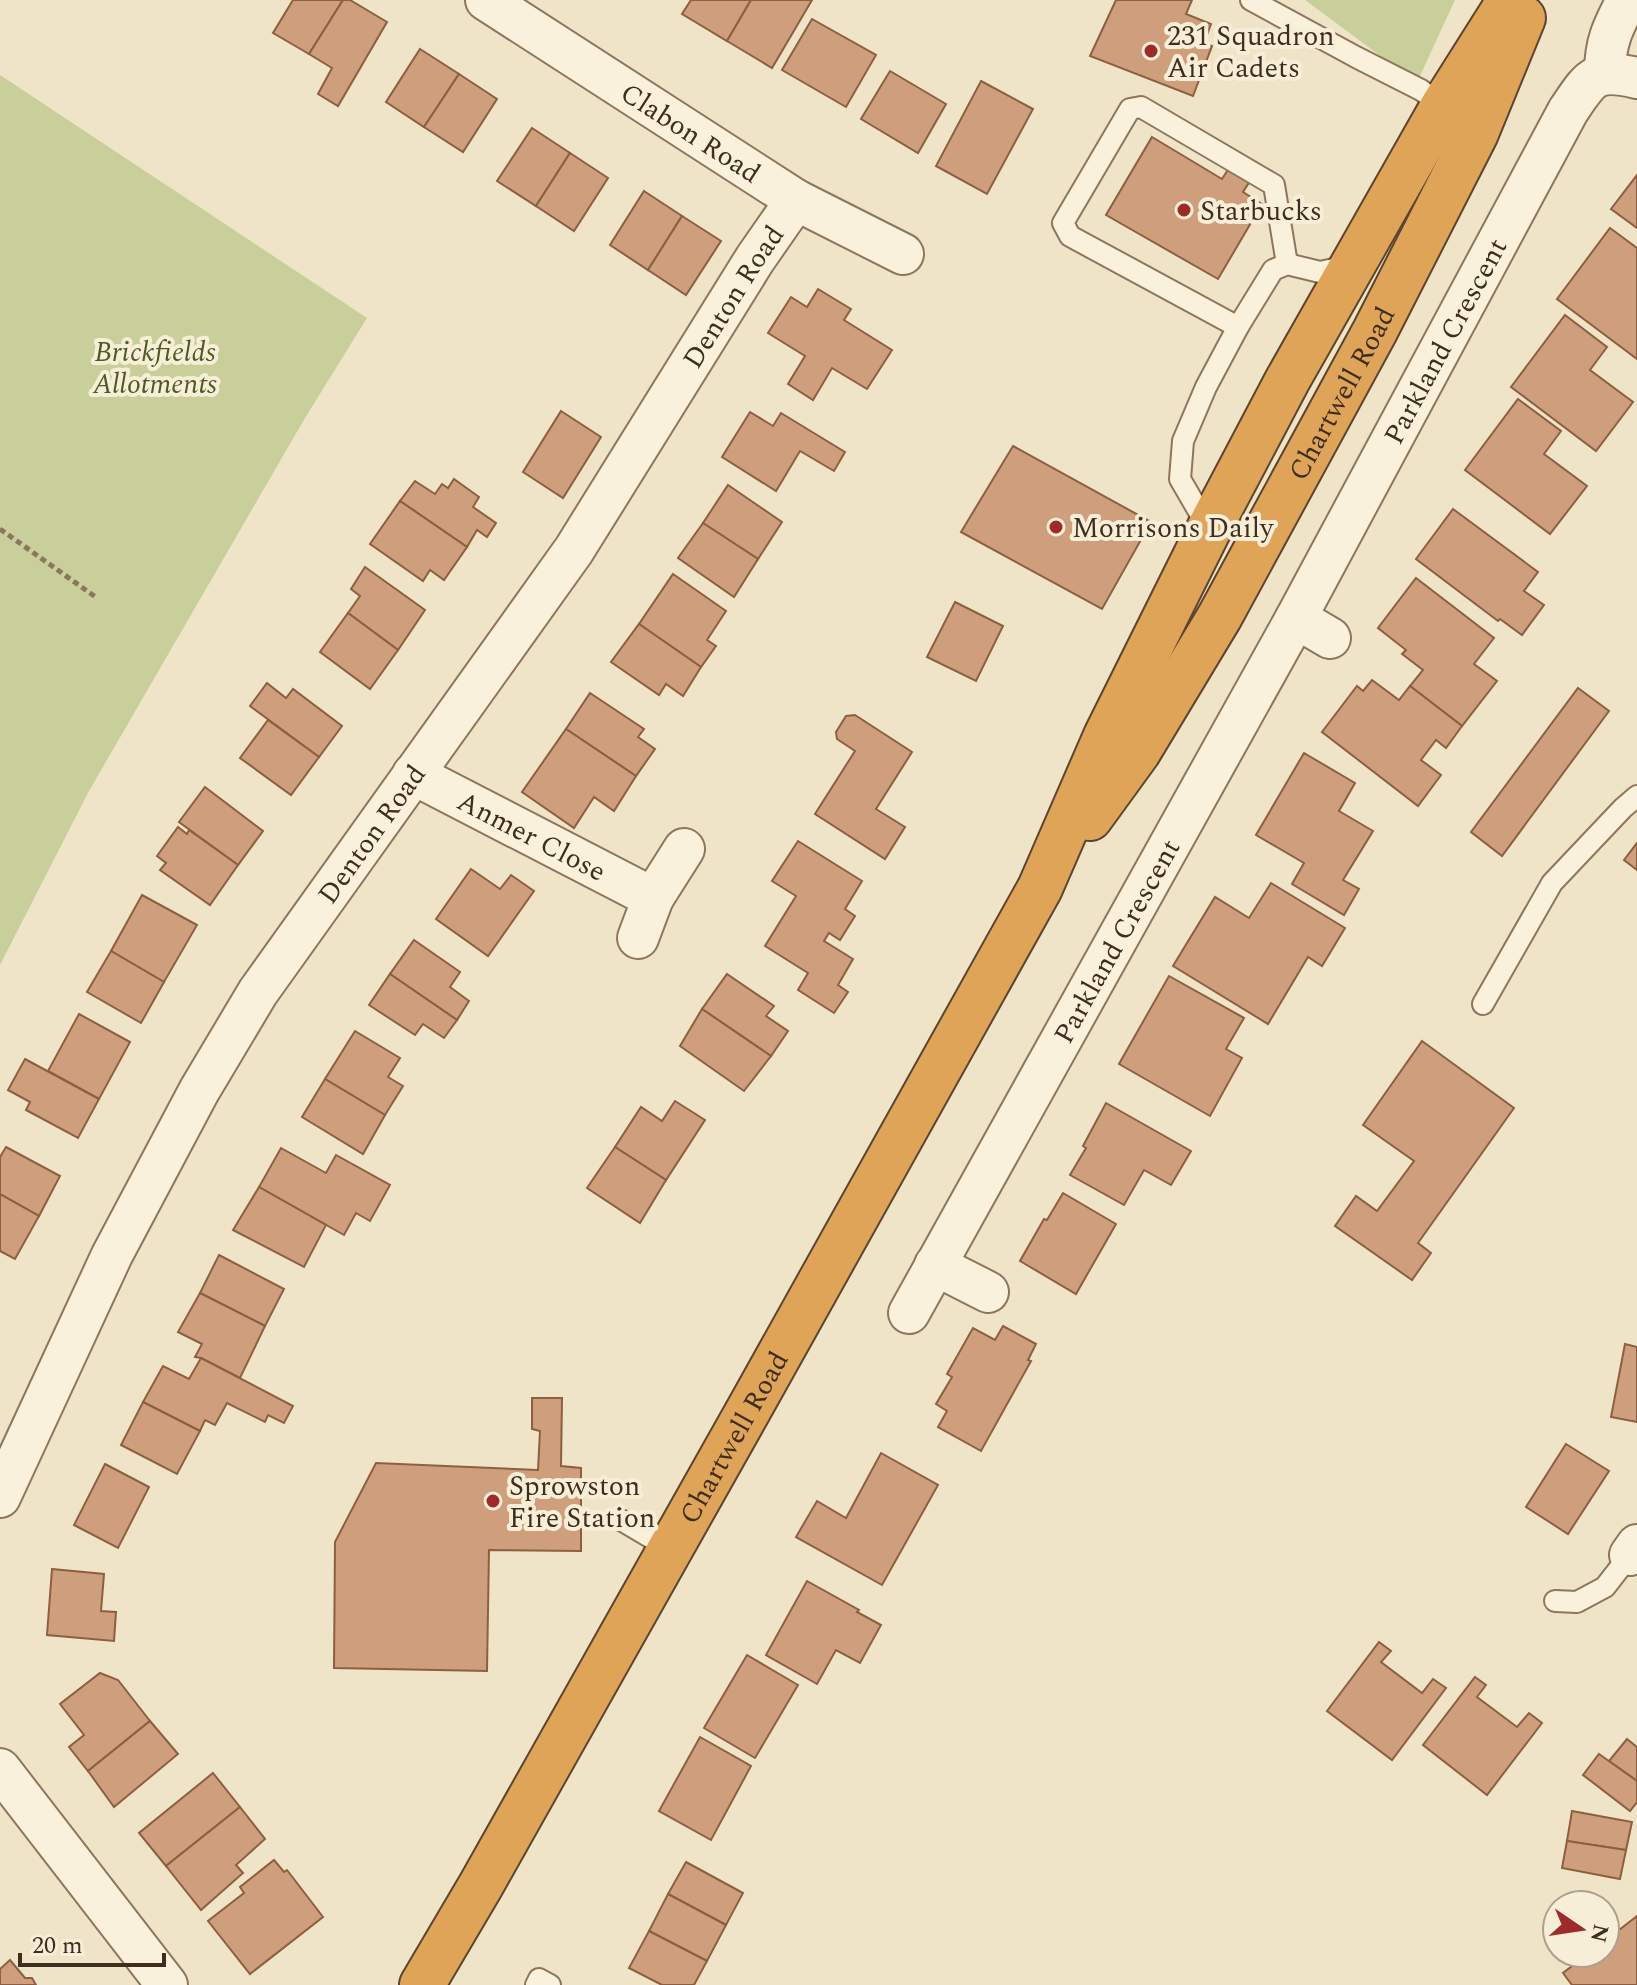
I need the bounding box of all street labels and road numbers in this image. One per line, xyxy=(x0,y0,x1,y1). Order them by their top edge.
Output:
street label: Clabon Road xyxy=(612,72,769,195)
street label: Denton Road xyxy=(672,216,796,377)
street label: Parkland Crescent xyxy=(1373,231,1519,453)
street label: Chartwell Road xyxy=(1278,299,1407,489)
street label: Denton Road xyxy=(307,756,437,914)
street label: Anmer Close xyxy=(449,780,613,893)
street label: Parkland Crescent xyxy=(1043,831,1192,1052)
street label: Chartwell Road xyxy=(669,1344,800,1532)

